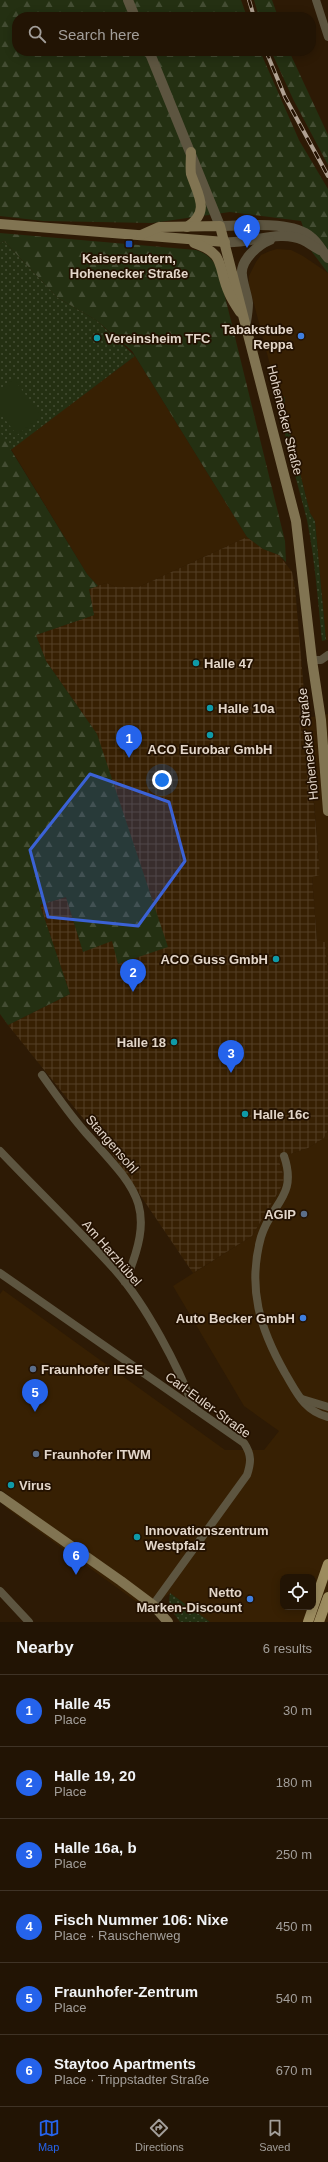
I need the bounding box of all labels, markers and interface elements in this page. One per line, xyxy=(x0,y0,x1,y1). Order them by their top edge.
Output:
search box xyxy=(12,12,316,56)
icon: search xyxy=(26,23,48,45)
text: Search here xyxy=(58,26,140,43)
pin: 4 xyxy=(234,215,260,248)
marker: Kaiserslautern, Hohenecker Straße xyxy=(124,239,134,249)
place label: Kaiserslautern, Hohenecker Straße xyxy=(70,251,188,281)
place label: Tabakstube Reppa xyxy=(222,322,294,352)
place label: Vereinsheim TFC xyxy=(105,331,211,346)
marker: Tabakstube Reppa xyxy=(296,331,306,341)
marker: Vereinsheim TFC xyxy=(92,333,102,343)
street label: Hohenecker Straße xyxy=(264,363,306,477)
place label: Halle 47 xyxy=(204,656,253,671)
marker: Halle 47 xyxy=(191,658,201,668)
street label: Hohenecker Straße xyxy=(295,687,321,801)
place label: Halle 10a xyxy=(218,701,275,716)
marker: Halle 10a xyxy=(205,703,215,713)
pin: 1 xyxy=(116,725,142,758)
marker: ACO Eurobar GmbH xyxy=(205,730,215,740)
place label: ACO Eurobar GmbH xyxy=(148,742,272,757)
your location xyxy=(152,770,172,790)
place label: ACO Guss GmbH xyxy=(160,952,268,967)
marker: ACO Guss GmbH xyxy=(271,954,281,964)
pin: 2 xyxy=(120,959,146,992)
place label: Halle 18 xyxy=(117,1035,166,1050)
marker: Halle 18 xyxy=(169,1037,179,1047)
pin: 3 xyxy=(218,1040,244,1073)
place label: Halle 16c xyxy=(253,1107,309,1122)
marker: Halle 16c xyxy=(240,1109,250,1119)
street label: Stangensohl xyxy=(83,1112,141,1176)
place label: AGIP xyxy=(264,1207,296,1222)
marker: AGIP xyxy=(299,1209,309,1219)
street label: Am Harzhübel xyxy=(79,1217,145,1289)
place label: Auto Becker GmbH xyxy=(176,1311,295,1326)
marker: Auto Becker GmbH xyxy=(298,1313,308,1323)
place label: Fraunhofer IESE xyxy=(41,1362,143,1377)
marker: Fraunhofer IESE xyxy=(28,1364,38,1374)
street label: Carl-Euler-Straße xyxy=(162,1369,254,1441)
pin: 5 xyxy=(22,1379,48,1412)
place label: Fraunhofer ITWM xyxy=(44,1447,151,1462)
marker: Fraunhofer ITWM xyxy=(31,1449,41,1459)
place label: Virus xyxy=(19,1478,51,1493)
marker: Virus xyxy=(6,1480,16,1490)
place label: Innovationszentrum Westpfalz xyxy=(145,1523,269,1553)
marker: Innovationszentrum Westpfalz xyxy=(132,1532,142,1542)
pin: 6 xyxy=(63,1542,89,1575)
map controls xyxy=(280,1574,316,1610)
button: locate xyxy=(280,1574,316,1610)
place label: Netto Marken-Discount xyxy=(137,1585,243,1615)
marker: Netto Marken-Discount xyxy=(245,1594,255,1604)
text: Nearby xyxy=(16,1638,74,1657)
text: 6 results xyxy=(263,1641,312,1656)
text: Halle 45 xyxy=(54,1695,111,1712)
text: 1 xyxy=(25,1703,33,1718)
text: 30 m xyxy=(283,1703,312,1718)
text: Place xyxy=(54,1712,87,1727)
text: Halle 19, 20 xyxy=(54,1767,136,1784)
text: 2 xyxy=(25,1775,33,1790)
text: 180 m xyxy=(276,1775,312,1790)
text: Place xyxy=(54,1784,87,1799)
text: Halle 16a, b xyxy=(54,1839,137,1856)
text: 3 xyxy=(25,1847,33,1862)
text: 250 m xyxy=(276,1847,312,1862)
text: Place xyxy=(54,1856,87,1871)
text: Fisch Nummer 106: Nixe xyxy=(54,1911,228,1928)
text: 4 xyxy=(25,1919,33,1934)
text: 450 m xyxy=(276,1919,312,1934)
text: Place · Rauschenweg xyxy=(54,1928,180,1943)
text: Fraunhofer-Zentrum xyxy=(54,1983,198,2000)
text: 5 xyxy=(25,1991,33,2006)
text: 540 m xyxy=(276,1991,312,2006)
text: Place xyxy=(54,2000,87,2015)
text: Staytoo Apartments xyxy=(54,2055,196,2072)
text: 6 xyxy=(25,2063,33,2078)
text: 670 m xyxy=(276,2063,312,2078)
text: Place · Trippstadter Straße xyxy=(54,2072,209,2087)
tab: Map xyxy=(38,2117,60,2153)
tab: Directions xyxy=(135,2117,184,2153)
tab: Saved xyxy=(259,2117,290,2153)

